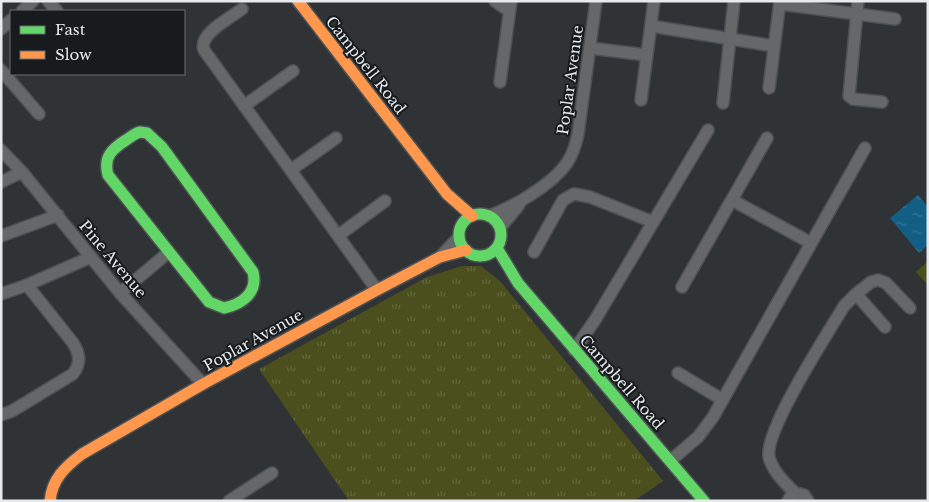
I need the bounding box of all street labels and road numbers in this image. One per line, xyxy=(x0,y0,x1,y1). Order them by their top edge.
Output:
street label: Campbell Road xyxy=(322,12,410,118)
street label: Poplar Avenue xyxy=(553,24,587,136)
street label: Pine Avenue xyxy=(75,216,151,302)
street label: Poplar Avenue xyxy=(200,305,306,375)
street label: Campbell Road xyxy=(576,331,668,433)

